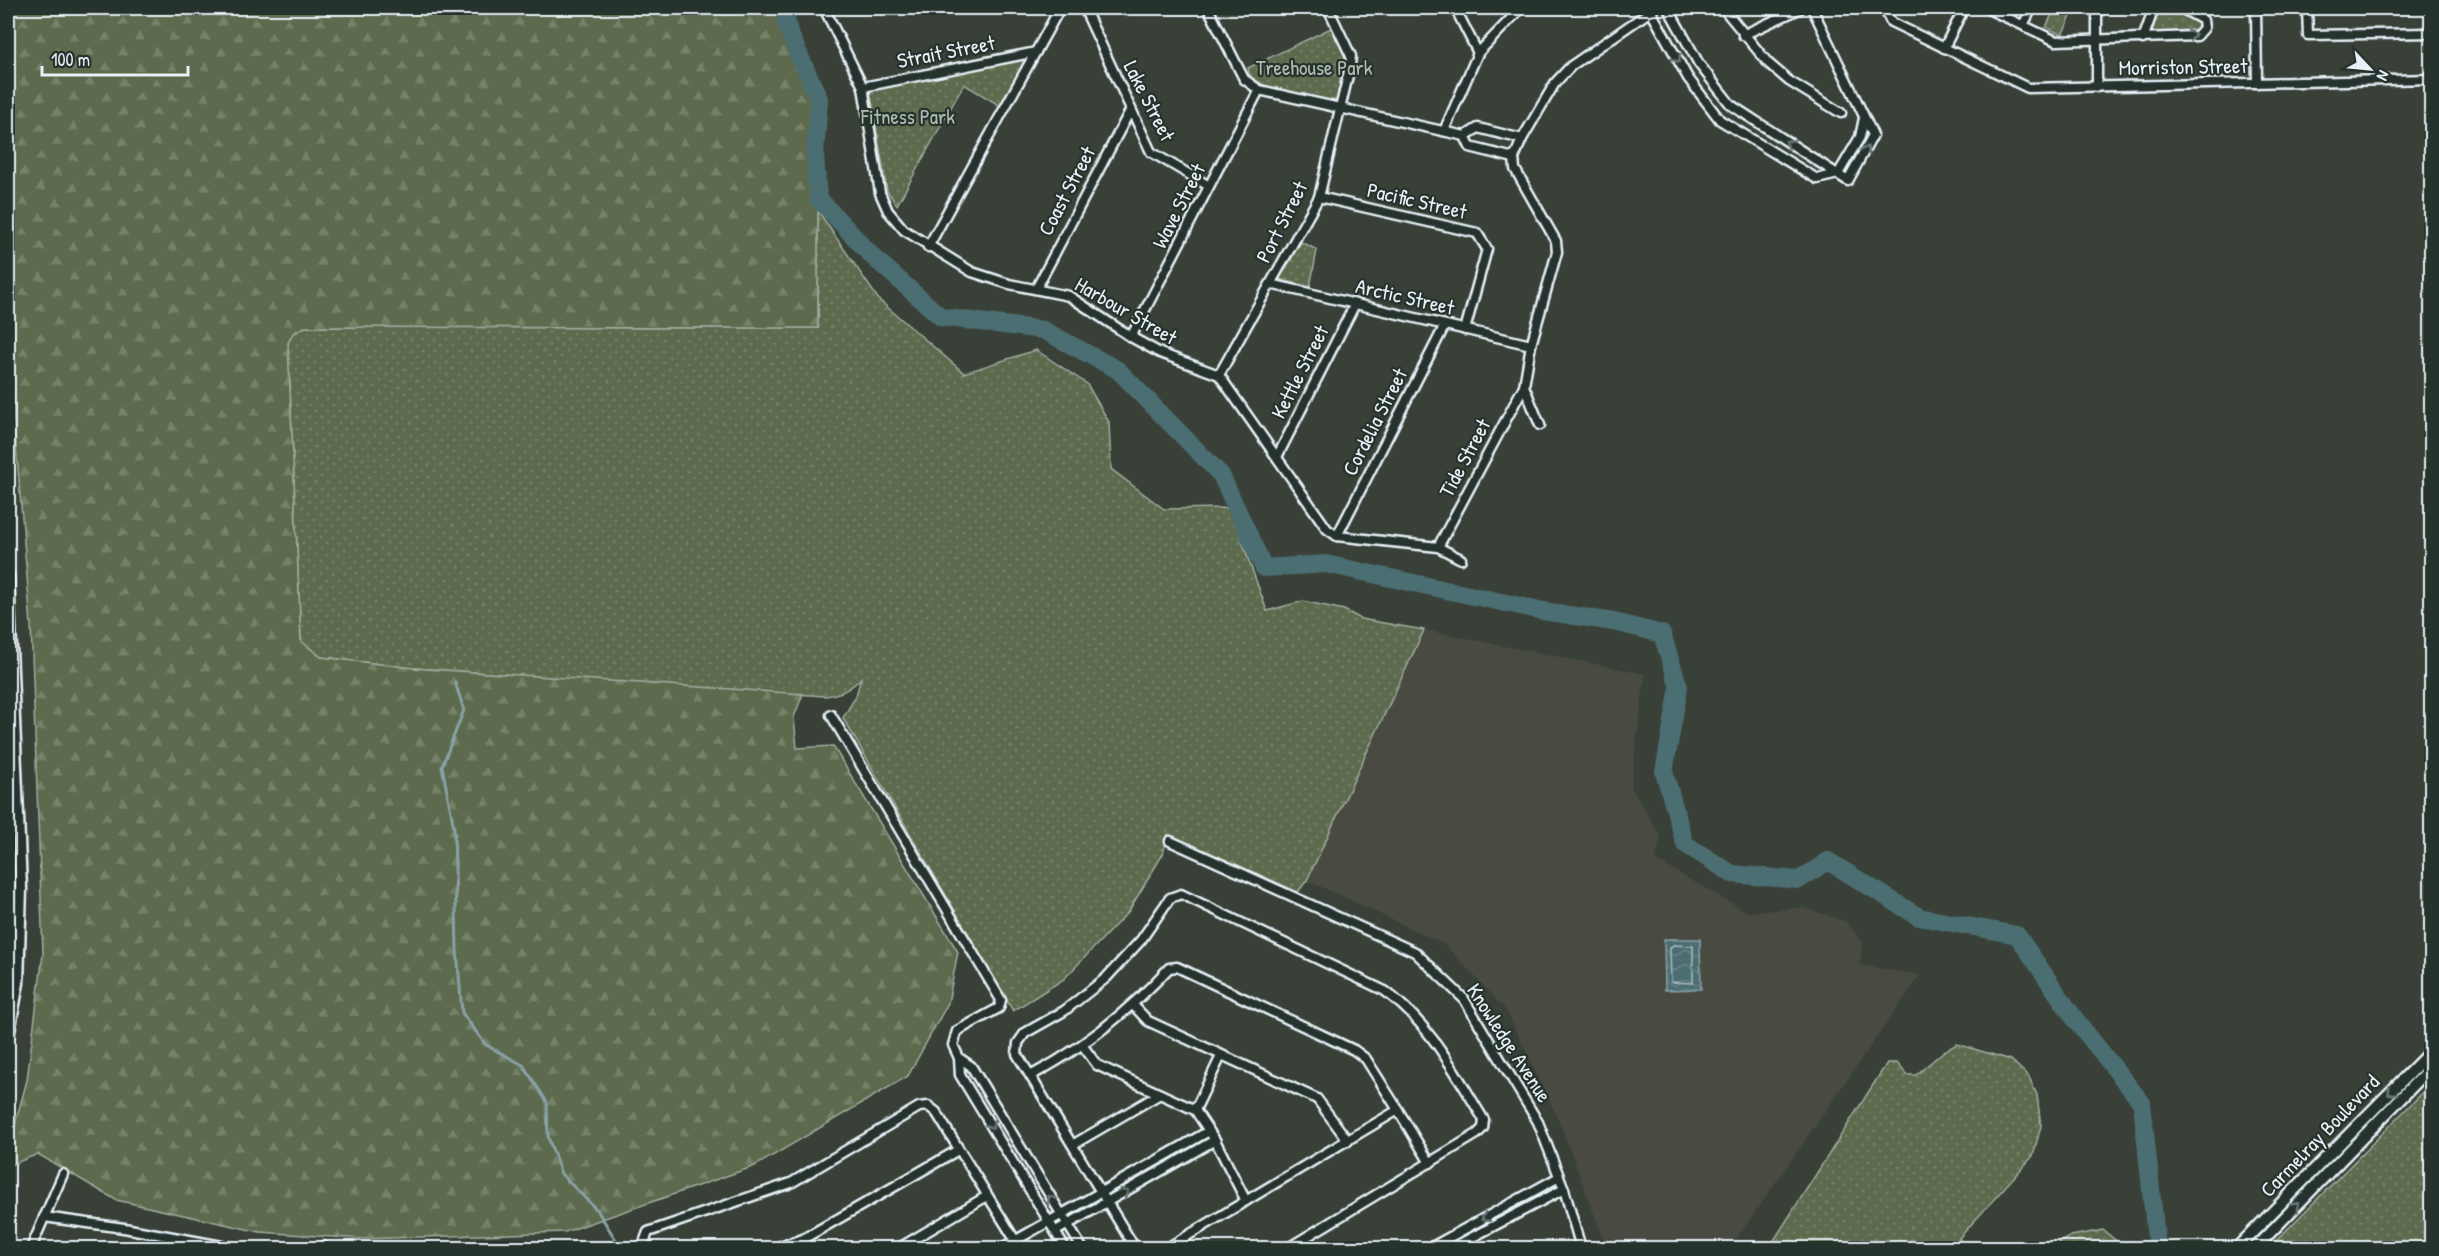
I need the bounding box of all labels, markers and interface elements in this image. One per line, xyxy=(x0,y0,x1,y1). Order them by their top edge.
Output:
street label: Strait Street xyxy=(895,28,998,75)
one-way arrow xyxy=(2187,29,2197,42)
scale bar xyxy=(42,39,188,77)
north arrow xyxy=(2340,39,2400,99)
text: 100 m xyxy=(51,47,90,72)
street label: Morriston Street xyxy=(2118,51,2248,82)
park label: Treehouse Park xyxy=(1256,53,1373,82)
one-way arrow xyxy=(1670,53,1681,63)
street label: Lake Street xyxy=(1117,56,1182,147)
text: N xyxy=(2372,67,2395,85)
park label: Fitness Park xyxy=(860,102,955,131)
one-way arrow xyxy=(1785,138,1795,150)
street label: Coast Street xyxy=(1031,140,1103,240)
one-way arrow xyxy=(1859,146,1870,156)
street label: Wave Street xyxy=(1145,158,1213,253)
street label: Port Street xyxy=(1249,175,1315,267)
street label: Pacific Street xyxy=(1364,175,1471,226)
street label: Harbour Street xyxy=(1070,270,1183,352)
street label: Arctic Street xyxy=(1353,271,1458,322)
street label: Kettle Street xyxy=(1264,319,1336,424)
street label: Cordelia Street xyxy=(1335,362,1414,480)
street label: Tide Street xyxy=(1432,413,1498,502)
street label: Knowledge Avenue xyxy=(1460,978,1559,1108)
street label: Carmelray Boulevard xyxy=(2253,1068,2386,1203)
one-way arrow xyxy=(2387,1084,2398,1095)
one-way arrow xyxy=(984,1119,996,1129)
one-way arrow xyxy=(1119,1187,1129,1199)
one-way arrow xyxy=(1046,1195,1058,1205)
one-way arrow xyxy=(2289,1203,2300,1213)
one-way arrow xyxy=(1481,1211,1491,1222)

